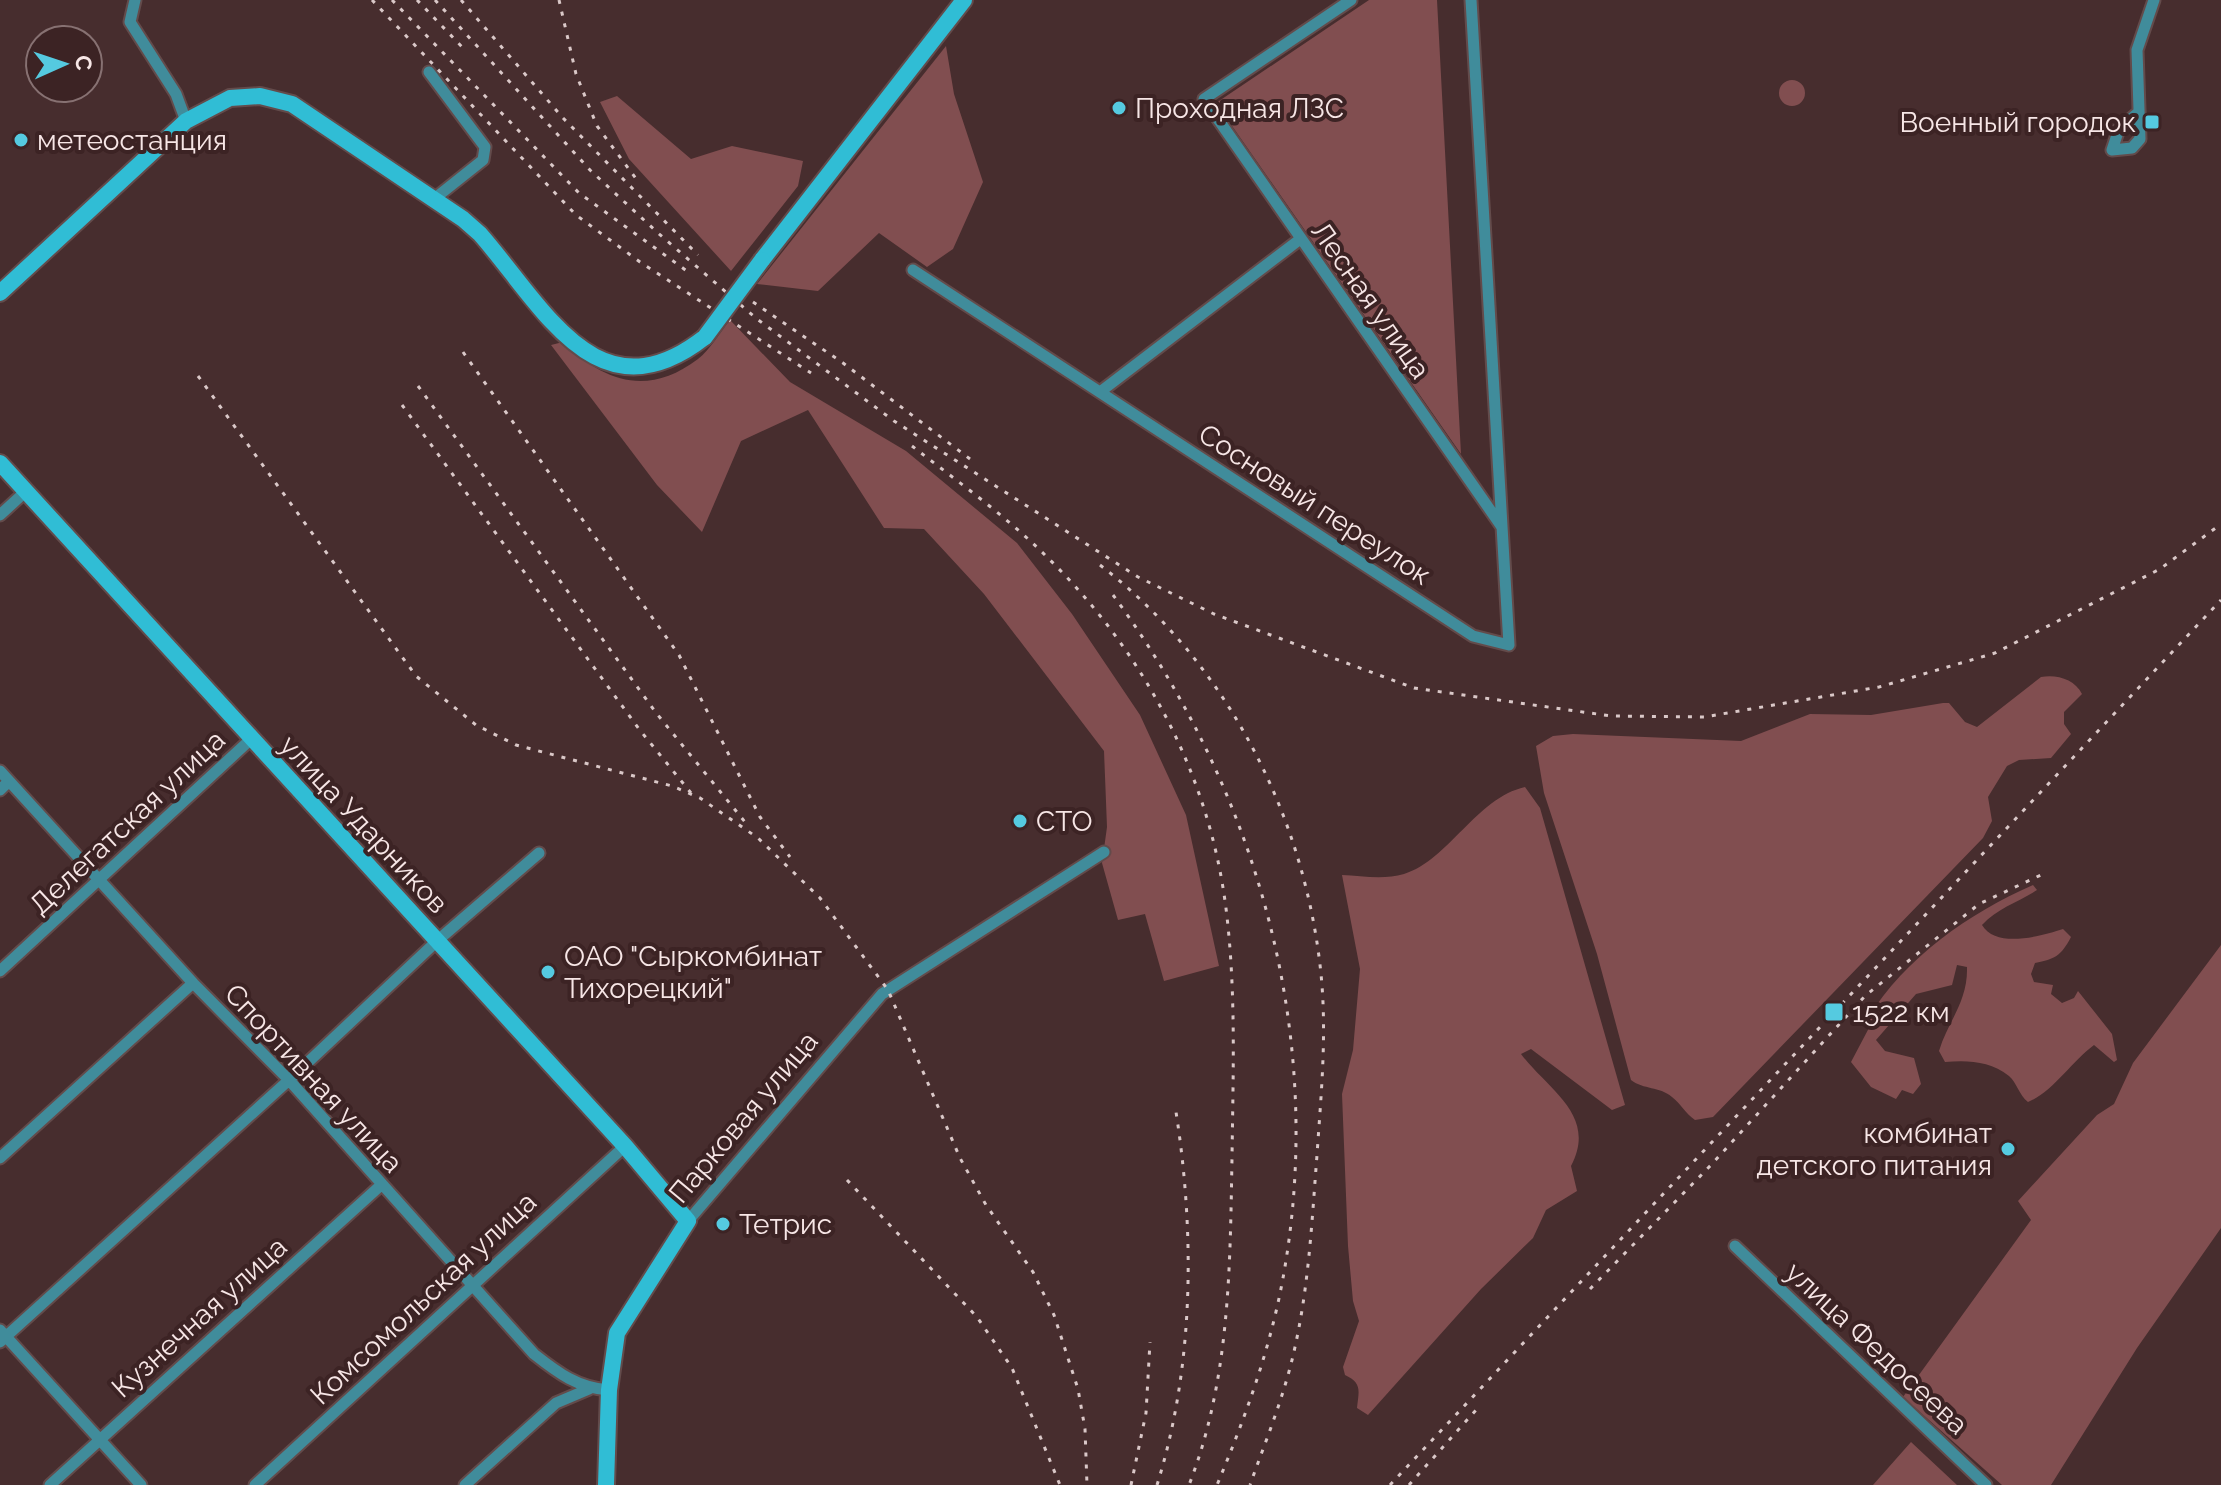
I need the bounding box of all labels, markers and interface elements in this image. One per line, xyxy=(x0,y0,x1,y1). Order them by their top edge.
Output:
north arrow xyxy=(24,24,104,104)
text: С xyxy=(71,55,97,71)
place label: Проходная ЛЗС xyxy=(1135,92,1344,125)
marker: Проходная ЛЗС xyxy=(1110,99,1128,117)
place label: Военный городок xyxy=(1899,106,2136,139)
marker: Военный городок xyxy=(2143,113,2161,131)
place label: метеостанция xyxy=(37,124,227,157)
marker: метеостанция xyxy=(12,131,30,149)
street label: Лесная улица xyxy=(1304,216,1437,385)
street label: Сосновый переулок xyxy=(1193,417,1437,592)
street label: Делегатская улица xyxy=(23,723,232,921)
street label: улица Ударников xyxy=(273,729,454,920)
place label: СТО xyxy=(1036,805,1093,838)
marker: СТО xyxy=(1011,812,1029,830)
place label: ОАО "Сыркомбинат Тихорецкий" xyxy=(564,940,822,1005)
marker: ОАО "Сыркомбинат Тихорецкий" xyxy=(539,963,557,981)
street label: Спортивная улица xyxy=(218,977,409,1179)
place label: 1522 км xyxy=(1852,996,1950,1029)
marker: 1522 км xyxy=(1823,1001,1845,1023)
street label: Парковая улица xyxy=(662,1025,825,1210)
place label: комбинат детского питания xyxy=(1756,1117,1992,1182)
marker: комбинат детского питания xyxy=(1999,1140,2017,1158)
street label: Комсомольская улица xyxy=(304,1185,543,1411)
place label: Тетрис xyxy=(739,1208,832,1241)
marker: Тетрис xyxy=(714,1215,732,1233)
street label: Кузнечная улица xyxy=(105,1230,293,1404)
street label: улица Федосеева xyxy=(1779,1256,1974,1441)

